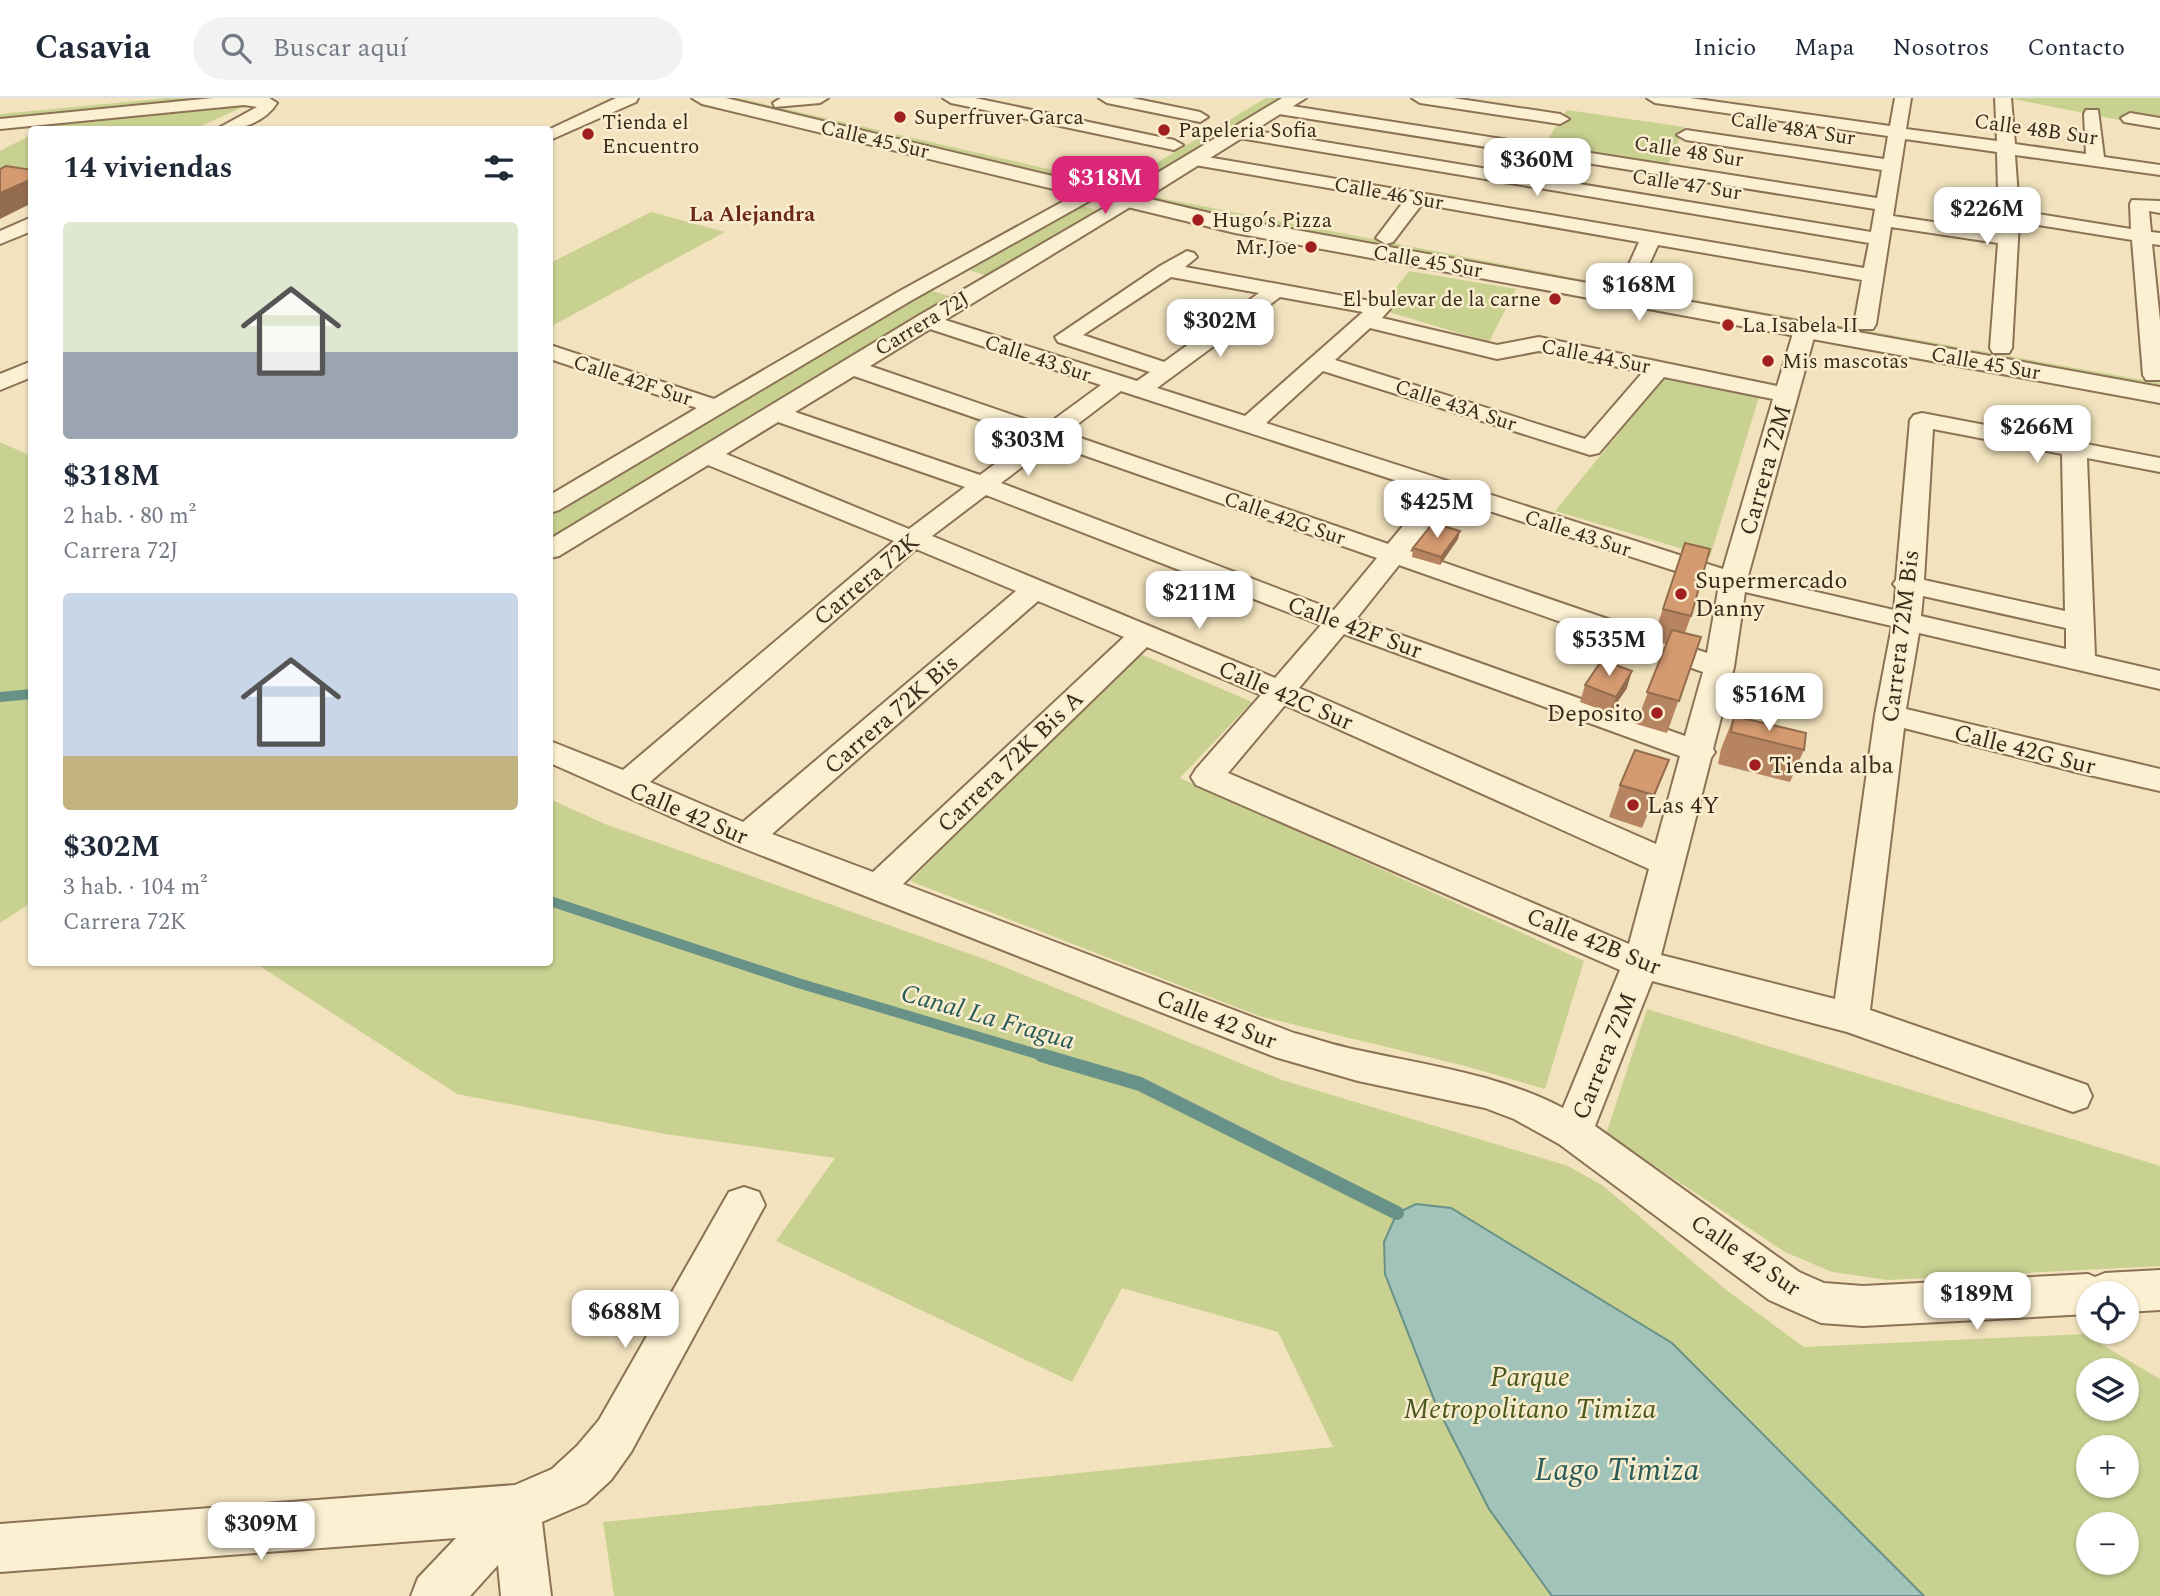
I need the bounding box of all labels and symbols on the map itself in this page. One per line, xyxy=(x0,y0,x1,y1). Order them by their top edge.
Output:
place label: Superfruver Garca xyxy=(914,102,1085,134)
street label: Calle 48A Sur xyxy=(1728,103,1858,155)
street label: Calle 48B Sur xyxy=(1972,105,2100,154)
place label: Tienda el Encuentro xyxy=(602,107,699,163)
marker: Superfruver Garca xyxy=(892,109,908,125)
street label: Calle 45 Sur xyxy=(817,112,932,168)
place label: Papeleria Sofia xyxy=(1178,115,1318,147)
marker: Papeleria Sofia xyxy=(1156,122,1172,138)
marker: Tienda el Encuentro xyxy=(580,126,596,142)
street label: Calle 48 Sur xyxy=(1632,128,1746,176)
pin: $360M xyxy=(1488,139,1586,198)
pin: $318M xyxy=(1056,156,1154,216)
street label: Calle 47 Sur xyxy=(1630,161,1744,209)
street label: Calle 46 Sur xyxy=(1332,169,1446,219)
pin: $226M xyxy=(1938,188,2036,247)
district label: La Alejandra xyxy=(689,199,815,231)
place label: Hugo’s Pizza xyxy=(1212,205,1333,237)
marker: Hugo’s Pizza xyxy=(1190,212,1206,228)
place label: Mr.Joe xyxy=(1235,232,1297,264)
street label: Calle 45 Sur xyxy=(1371,237,1485,287)
marker: Mr.Joe xyxy=(1303,239,1319,255)
pin: $168M xyxy=(1590,264,1688,323)
street label: Carrera 72J xyxy=(869,283,976,365)
place label: El bulevar de la carne xyxy=(1342,284,1541,316)
marker: El bulevar de la carne xyxy=(1547,291,1563,307)
pin: $302M xyxy=(1171,300,1269,359)
place label: La Isabela II xyxy=(1742,310,1858,342)
marker: La Isabela II xyxy=(1720,317,1736,333)
street label: Calle 43 Sur xyxy=(980,327,1095,391)
street label: Calle 44 Sur xyxy=(1538,331,1653,383)
street label: Calle 45 Sur xyxy=(1929,339,2043,389)
place label: Mis mascotas xyxy=(1782,346,1909,378)
street label: Calle 42F Sur xyxy=(569,347,696,415)
marker: Mis mascotas xyxy=(1760,353,1776,369)
street label: Calle 43A Sur xyxy=(1391,371,1521,441)
street label: Carrera 72M xyxy=(1730,401,1802,540)
pin: $266M xyxy=(1988,406,2086,465)
pin: $303M xyxy=(979,418,1077,478)
pin: $425M xyxy=(1388,480,1486,540)
street label: Calle 42G Sur xyxy=(1220,483,1350,555)
street label: Calle 43 Sur xyxy=(1520,502,1635,566)
street label: Carrera 72K xyxy=(806,525,927,635)
street label: Carrera 72M Bis xyxy=(1873,548,1929,725)
place label: Supermercado Danny xyxy=(1695,563,1847,627)
pin: $211M xyxy=(1150,572,1248,631)
marker: Supermercado Danny xyxy=(1673,586,1689,602)
street label: Calle 42F Sur xyxy=(1282,587,1427,669)
pin: $535M xyxy=(1560,618,1658,678)
street label: Carrera 72K Bis xyxy=(816,646,967,784)
street label: Calle 42C Sur xyxy=(1212,651,1359,741)
pin: $516M xyxy=(1720,674,1818,733)
street label: Carrera 72K Bis A xyxy=(929,682,1092,841)
place label: Deposito xyxy=(1547,696,1643,732)
marker: Deposito xyxy=(1649,705,1665,721)
street label: Calle 42G Sur xyxy=(1950,715,2099,785)
place label: Tienda alba xyxy=(1769,748,1894,784)
marker: Tienda alba xyxy=(1747,757,1763,773)
street label: Calle 42 Sur xyxy=(623,773,754,855)
place label: Las 4Y xyxy=(1647,788,1720,824)
marker: Las 4Y xyxy=(1625,797,1641,813)
street label: Calle 42B Sur xyxy=(1521,899,1666,985)
water label: Canal La Fragua xyxy=(896,973,1079,1061)
street label: Calle 42 Sur xyxy=(1151,980,1282,1059)
street label: Carrera 72M xyxy=(1563,987,1647,1125)
street label: Calle 42 Sur xyxy=(1683,1206,1808,1306)
pin: $189M xyxy=(1928,1272,2026,1332)
pin: $688M xyxy=(576,1290,674,1350)
park label: Parque Metropolitano Timiza xyxy=(1403,1356,1657,1431)
water label: Lago Timiza xyxy=(1535,1446,1700,1495)
pin: $309M xyxy=(212,1502,310,1562)

